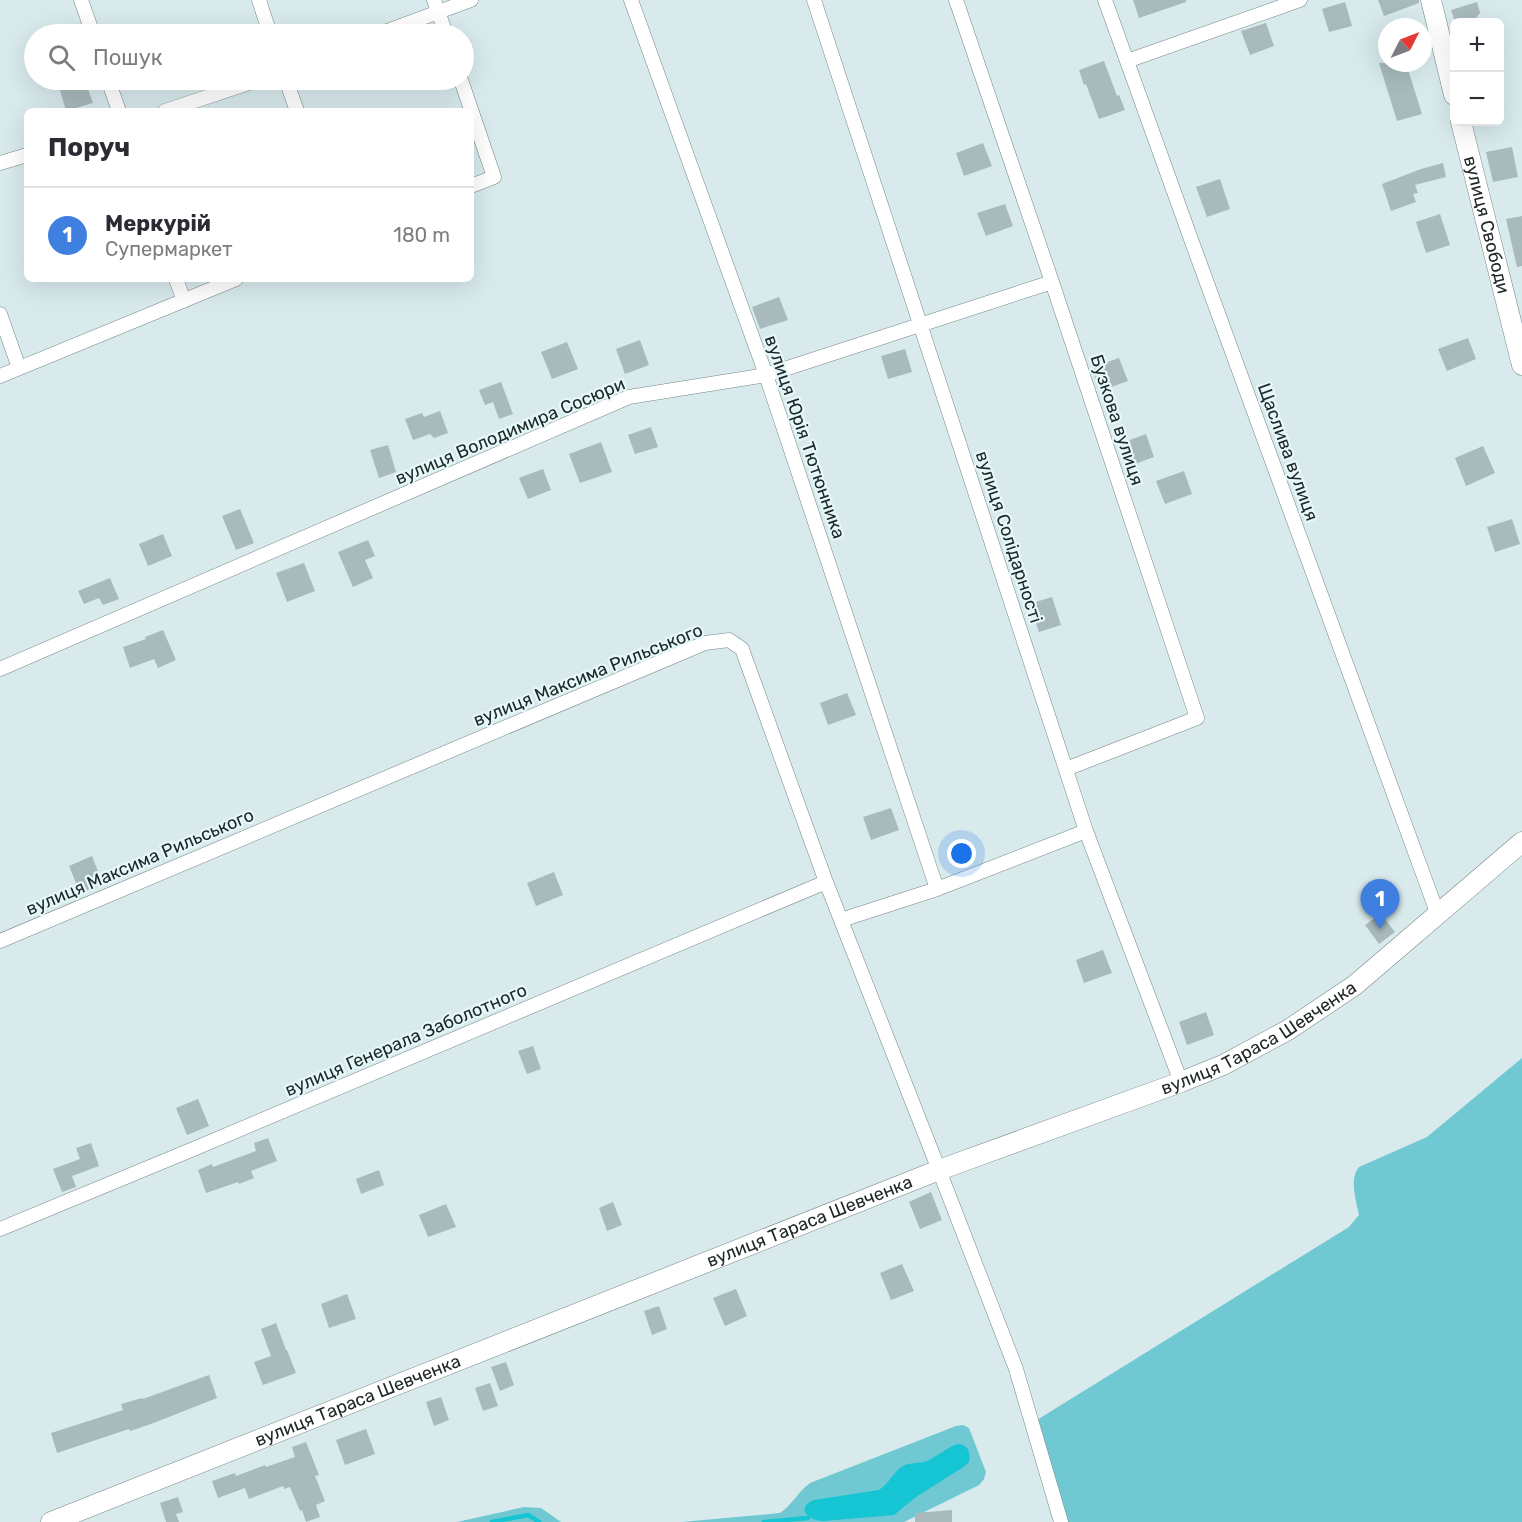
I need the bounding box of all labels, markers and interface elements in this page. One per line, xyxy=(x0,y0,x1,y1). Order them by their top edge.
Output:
north arrow xyxy=(1378,18,1432,72)
map controls xyxy=(1450,18,1504,126)
button: + xyxy=(1450,18,1504,72)
search box xyxy=(24,24,474,90)
icon: search xyxy=(45,41,78,74)
text: Пошук xyxy=(93,44,163,71)
button: − xyxy=(1450,72,1504,126)
text: Поруч xyxy=(48,132,130,163)
street label: вулиця Свободи xyxy=(1459,154,1515,296)
text: Меркурій xyxy=(105,210,211,237)
text: 1 xyxy=(63,223,72,247)
text: 180 m xyxy=(393,223,450,247)
text: Супермаркет xyxy=(105,237,233,261)
street label: вулиця Юрія Тютюнника xyxy=(760,333,850,541)
street label: Бузкова вулиця xyxy=(1085,352,1149,488)
street label: вулиця Володимира Сосюри xyxy=(392,373,628,489)
street label: Щаслива вулиця xyxy=(1253,380,1323,524)
street label: вулиця Солідарності xyxy=(971,448,1047,626)
street label: вулиця Максима Рильського xyxy=(470,619,706,731)
street label: вулиця Максима Рильського xyxy=(23,804,257,920)
your location xyxy=(947,839,976,868)
pin: 1 xyxy=(1360,880,1400,929)
street label: вулиця Тараса Шевченка xyxy=(1158,976,1360,1099)
street label: вулиця Генерала Заболотного xyxy=(282,979,530,1101)
street label: вулиця Тараса Шевченка xyxy=(703,1171,916,1272)
street label: вулиця Тараса Шевченка xyxy=(252,1350,464,1451)

